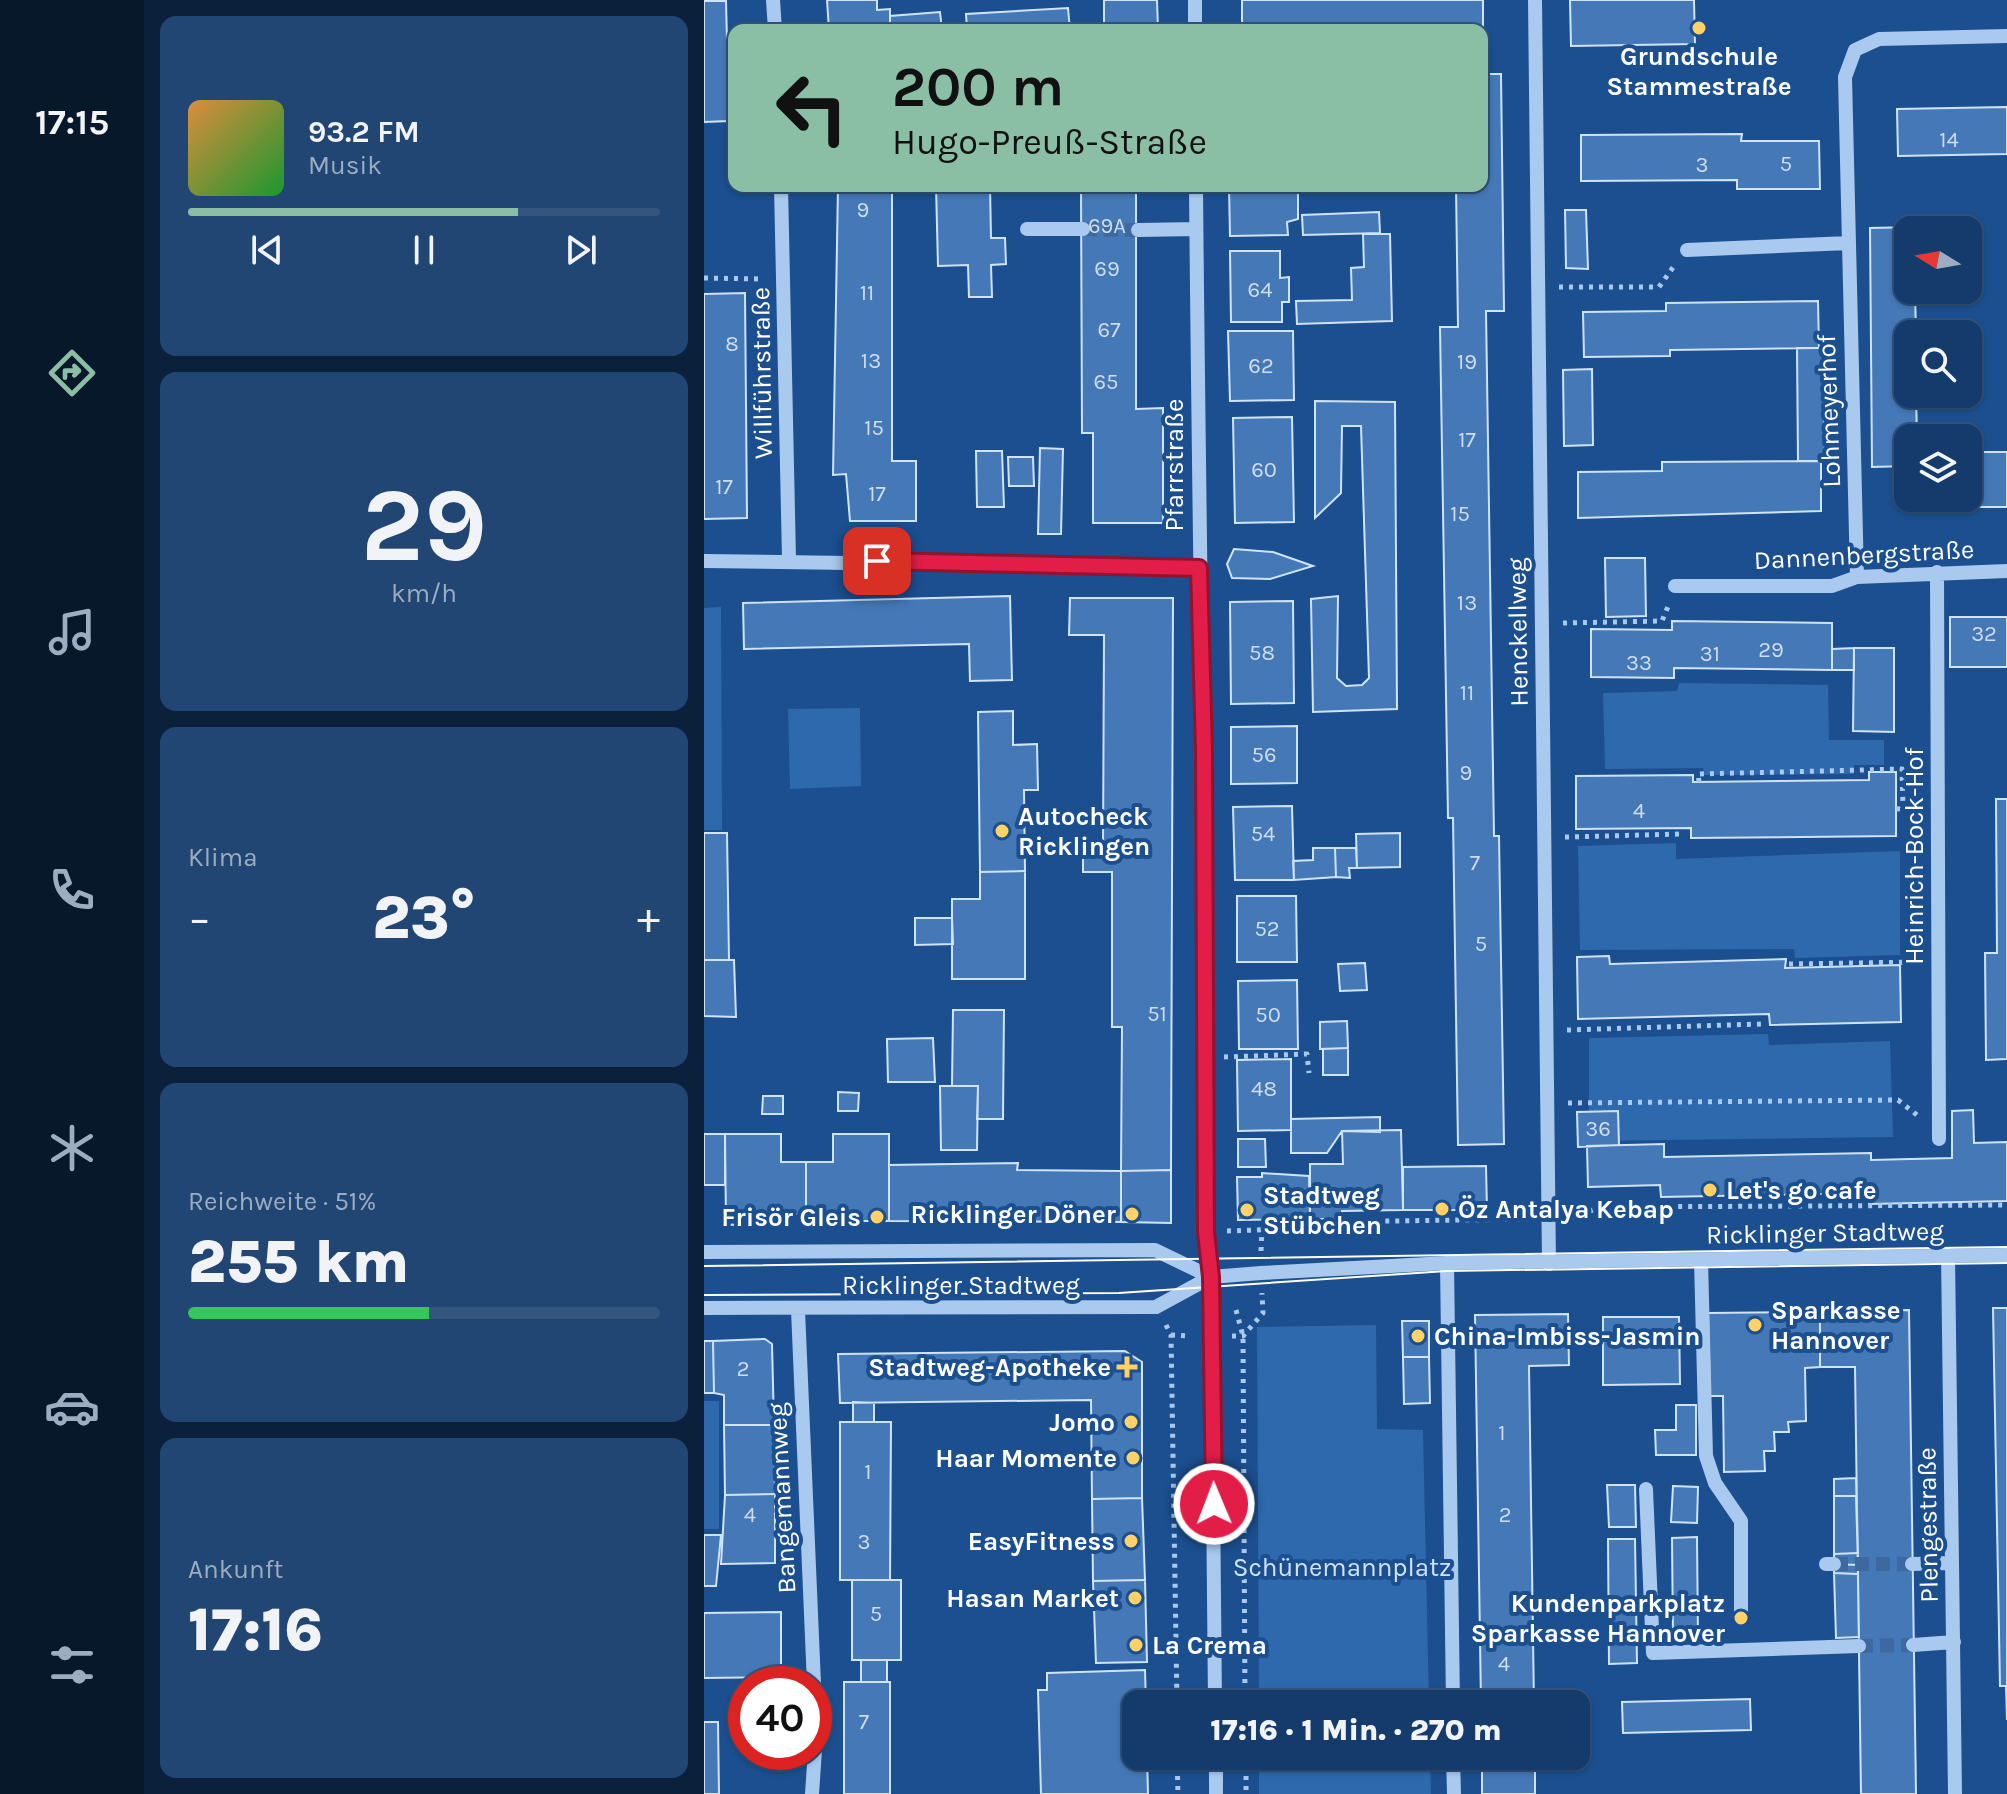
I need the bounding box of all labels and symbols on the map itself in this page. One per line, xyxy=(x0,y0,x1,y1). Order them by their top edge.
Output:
marker: Grundschule Stammestraße xyxy=(1690,19,1708,37)
place label: Grundschule Stammestraße xyxy=(1606,41,1792,102)
house number: 14 xyxy=(1939,127,1959,153)
house number: 5 xyxy=(1780,151,1792,177)
house number: 3 xyxy=(1696,152,1709,178)
house number: 9 xyxy=(857,197,869,223)
house number: 69A xyxy=(1088,213,1126,239)
north arrow xyxy=(1894,216,1982,304)
house number: 69 xyxy=(1094,256,1120,282)
house number: 64 xyxy=(1248,277,1272,303)
house number: 11 xyxy=(860,280,874,306)
street label: Willführstraße xyxy=(745,287,779,459)
house number: 67 xyxy=(1098,317,1120,343)
house number: 8 xyxy=(725,331,739,357)
street label: Lohmeyerhof xyxy=(1811,333,1847,488)
house number: 13 xyxy=(861,348,881,374)
house number: 19 xyxy=(1457,349,1477,375)
house number: 62 xyxy=(1248,353,1274,379)
house number: 65 xyxy=(1093,369,1119,395)
street label: Pfarrstraße xyxy=(1159,399,1190,531)
house number: 15 xyxy=(864,415,884,441)
house number: 17 xyxy=(1458,427,1476,453)
house number: 60 xyxy=(1251,457,1277,483)
house number: 17 xyxy=(715,474,733,500)
house number: 17 xyxy=(868,481,886,507)
house number: 15 xyxy=(1450,501,1470,527)
pin xyxy=(843,527,911,595)
street label: Dannenbergstraße xyxy=(1753,534,1975,576)
street label: Henckellweg xyxy=(1501,557,1535,707)
house number: 13 xyxy=(1457,590,1477,616)
house number: 32 xyxy=(1971,621,1997,647)
house number: 29 xyxy=(1758,637,1784,663)
house number: 58 xyxy=(1249,640,1275,666)
house number: 31 xyxy=(1700,641,1720,667)
house number: 33 xyxy=(1626,650,1652,676)
house number: 11 xyxy=(1460,680,1474,706)
house number: 56 xyxy=(1251,742,1277,768)
street label: Heinrich-Bock-Hof xyxy=(1899,746,1930,965)
house number: 9 xyxy=(1460,760,1472,786)
house number: 4 xyxy=(1633,798,1645,824)
place label: Autocheck Ricklingen xyxy=(1018,801,1150,862)
house number: 54 xyxy=(1251,821,1275,847)
marker: Autocheck Ricklingen xyxy=(993,822,1011,840)
house number: 7 xyxy=(1470,850,1480,876)
house number: 52 xyxy=(1254,916,1280,942)
house number: 5 xyxy=(1475,931,1487,957)
house number: 51 xyxy=(1147,1001,1167,1027)
house number: 50 xyxy=(1255,1002,1281,1028)
house number: 48 xyxy=(1251,1076,1277,1102)
house number: 36 xyxy=(1585,1116,1611,1142)
place label: Let's go cafe xyxy=(1726,1175,1877,1206)
place label: Stadtweg Stübchen xyxy=(1263,1180,1382,1241)
marker: Let's go cafe xyxy=(1701,1181,1719,1199)
place label: Öz Antalya Kebap xyxy=(1458,1194,1674,1225)
place label: Ricklinger Döner xyxy=(911,1199,1117,1230)
marker: Öz Antalya Kebap xyxy=(1433,1200,1451,1218)
marker: Stadtweg Stübchen xyxy=(1238,1201,1256,1219)
place label: Frisör Gleis xyxy=(721,1202,861,1233)
marker: Ricklinger Döner xyxy=(1123,1205,1141,1223)
marker: Frisör Gleis xyxy=(868,1208,886,1226)
street label: Ricklinger Stadtweg xyxy=(1706,1215,1945,1251)
street label: Ricklinger Stadtweg xyxy=(842,1270,1080,1301)
place label: Sparkasse Hannover xyxy=(1771,1295,1901,1356)
marker: Sparkasse Hannover xyxy=(1746,1316,1764,1334)
place label: China-Imbiss-Jasmin xyxy=(1434,1321,1700,1352)
marker: China-Imbiss-Jasmin xyxy=(1409,1327,1427,1345)
place label: Stadtweg-Apotheke xyxy=(868,1352,1111,1383)
house number: 2 xyxy=(737,1356,749,1382)
marker: Stadtweg-Apotheke xyxy=(1118,1358,1136,1376)
street label: Bangemannweg xyxy=(762,1401,802,1594)
place label: Jomo xyxy=(1049,1407,1115,1438)
marker: Jomo xyxy=(1122,1413,1140,1431)
house number: 1 xyxy=(1498,1420,1506,1446)
place label: Haar Momente xyxy=(935,1443,1117,1474)
street label: Plengestraße xyxy=(1911,1447,1945,1603)
marker: Haar Momente xyxy=(1124,1449,1142,1467)
house number: 1 xyxy=(864,1459,872,1485)
position arrow xyxy=(1172,1462,1256,1546)
house number: 4 xyxy=(744,1502,756,1528)
house number: 2 xyxy=(1499,1502,1511,1528)
place label: EasyFitness xyxy=(968,1526,1115,1557)
house number: 3 xyxy=(858,1529,871,1555)
marker: EasyFitness xyxy=(1122,1532,1140,1550)
park label: Schünemannplatz xyxy=(1233,1552,1451,1583)
place label: Hasan Market xyxy=(946,1583,1119,1614)
place label: Kundenparkplatz Sparkasse Hannover xyxy=(1471,1588,1726,1649)
marker: Hasan Market xyxy=(1126,1589,1144,1607)
house number: 5 xyxy=(870,1601,882,1627)
marker: Kundenparkplatz Sparkasse Hannover xyxy=(1732,1609,1750,1627)
place label: La Crema xyxy=(1152,1630,1267,1661)
marker: La Crema xyxy=(1127,1636,1145,1654)
house number: 4 xyxy=(1498,1651,1510,1677)
speed limit sign: 40 xyxy=(728,1666,832,1770)
house number: 7 xyxy=(859,1709,869,1735)

